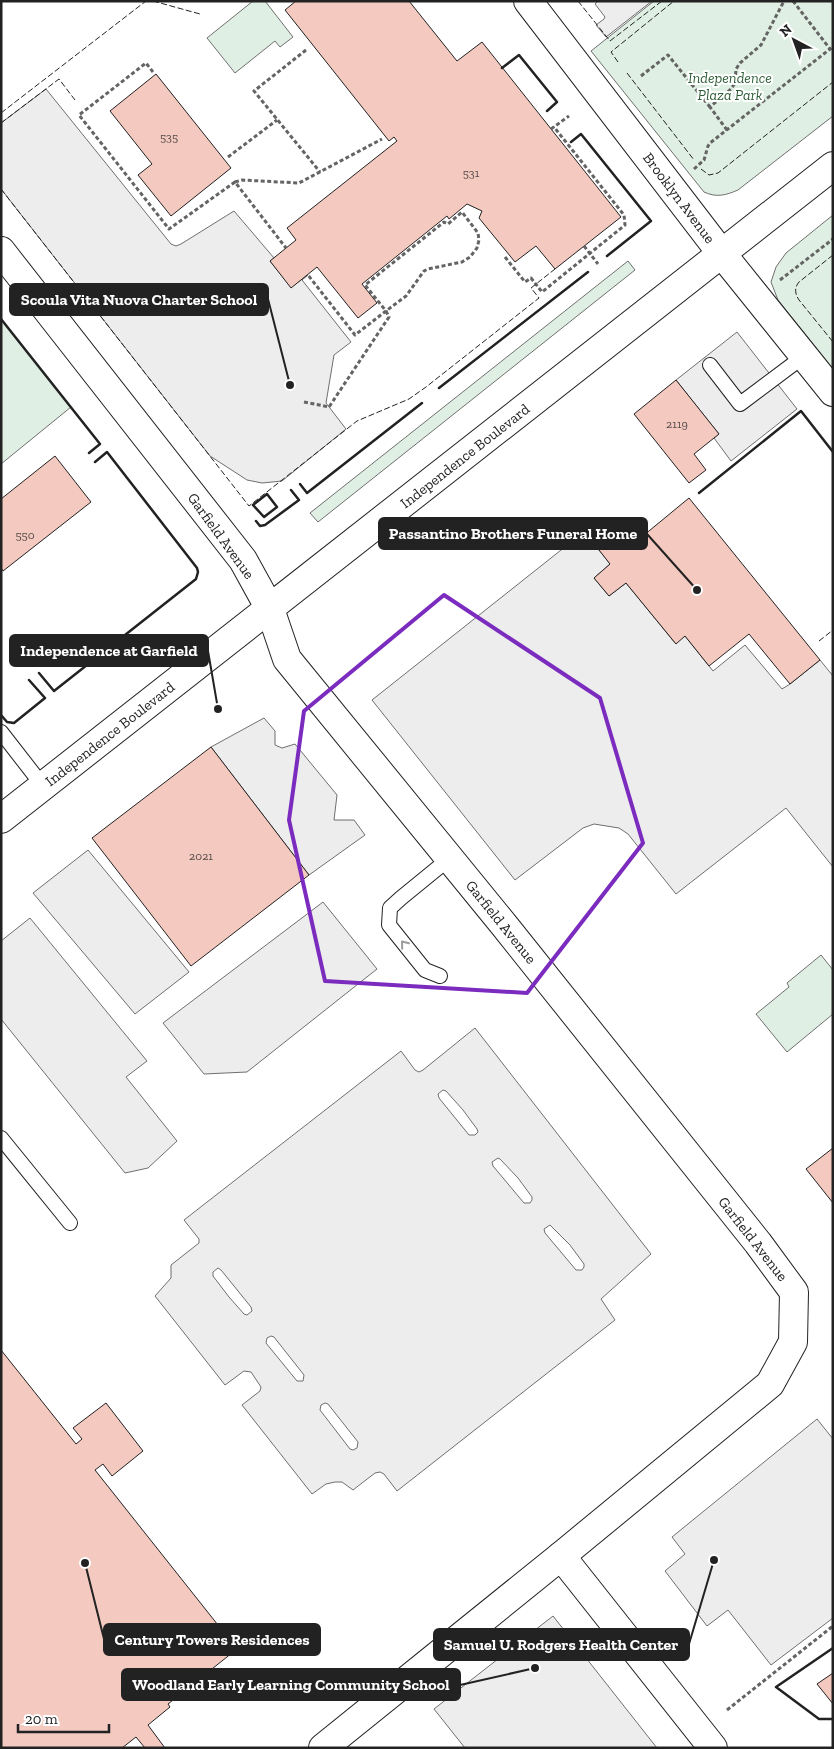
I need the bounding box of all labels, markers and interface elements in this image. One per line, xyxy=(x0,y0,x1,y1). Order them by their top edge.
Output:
north arrow xyxy=(769,15,819,65)
text: N xyxy=(776,20,796,40)
park label: Independence Plaza Park xyxy=(688,69,772,104)
house number: 535 xyxy=(160,130,178,144)
street label: Brooklyn Avenue xyxy=(639,149,719,247)
house number: 531 xyxy=(463,166,480,180)
callout: Scoula Vita Nuova Charter School xyxy=(10,284,268,315)
text: Scoula Vita Nuova Charter School xyxy=(21,290,258,309)
street label: Independence Boulevard xyxy=(397,399,534,512)
house number: 2119 xyxy=(666,417,688,431)
street label: Garfield Avenue xyxy=(184,489,258,583)
callout: Passantino Brothers Funeral Home xyxy=(379,518,647,549)
text: Passantino Brothers Funeral Home xyxy=(389,524,637,543)
house number: 550 xyxy=(15,528,35,542)
callout: Independence at Garfield xyxy=(10,635,208,666)
text: Independence at Garfield xyxy=(20,641,198,660)
street label: Independence Boulevard xyxy=(42,677,179,790)
house number: 2021 xyxy=(189,849,213,863)
street label: Garfield Avenue xyxy=(462,877,540,967)
one-way arrow xyxy=(402,941,410,950)
street label: Garfield Avenue xyxy=(714,1193,792,1285)
callout: Century Towers Residences xyxy=(104,1624,320,1655)
callout: Samuel U. Rodgers Health Center xyxy=(434,1629,689,1660)
text: Century Towers Residences xyxy=(114,1630,310,1649)
text: Samuel U. Rodgers Health Center xyxy=(444,1635,678,1654)
callout: Woodland Early Learning Community School xyxy=(122,1669,460,1700)
text: Woodland Early Learning Community School xyxy=(132,1675,450,1694)
scale bar xyxy=(18,1702,109,1734)
text: 20 m xyxy=(25,1710,58,1728)

